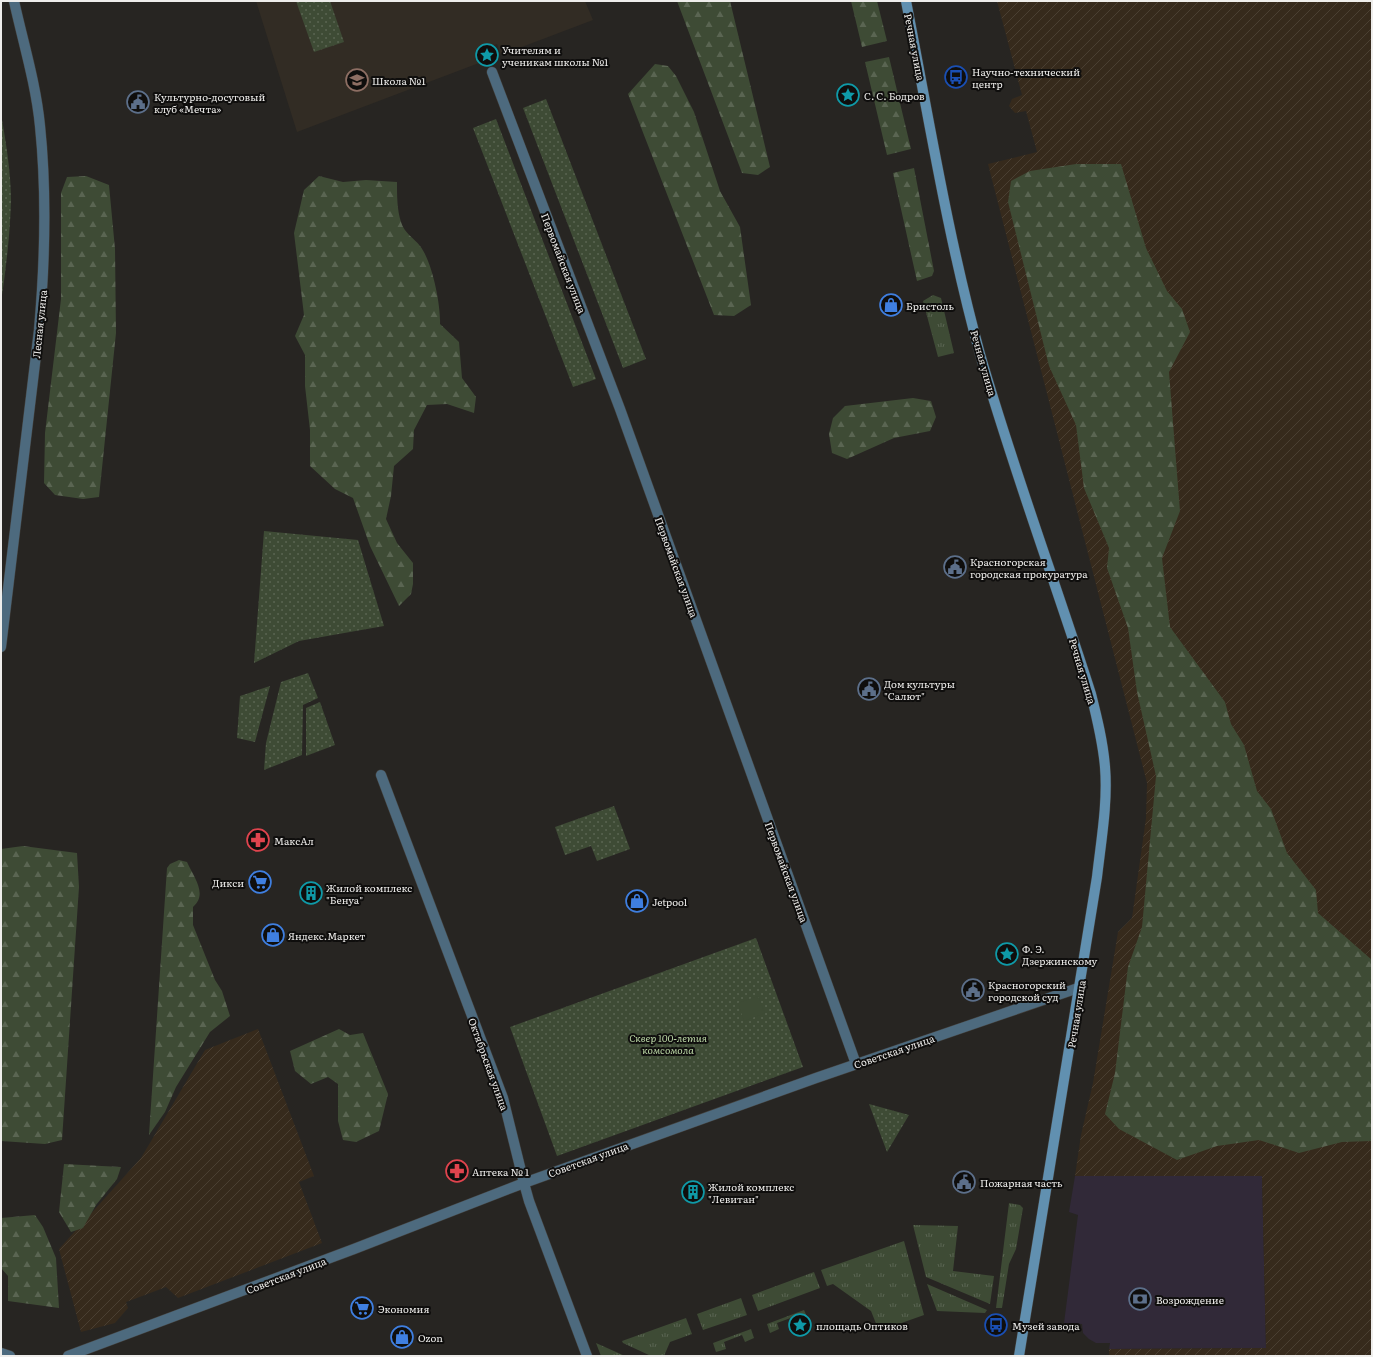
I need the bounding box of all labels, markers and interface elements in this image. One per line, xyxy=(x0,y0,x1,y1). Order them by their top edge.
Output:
street label: Речная улица xyxy=(901,12,929,83)
place icon: Учителям и ученикам школы №1 xyxy=(474,42,500,68)
place label: Учителям и ученикам школы №1 xyxy=(502,42,608,69)
bus stop icon: Научно-технический центр xyxy=(943,64,969,90)
place label: Научно-технический центр xyxy=(972,64,1080,91)
school or university icon: Школа №1 xyxy=(344,67,370,93)
place label: Школа №1 xyxy=(372,73,425,88)
place icon: С. С. Бодров xyxy=(835,82,861,108)
place label: С. С. Бодров xyxy=(864,88,925,103)
public building icon: Культурно-досуговый клуб «Мечта» xyxy=(125,89,151,115)
place label: Культурно-досуговый клуб «Мечта» xyxy=(154,89,265,116)
street label: Первомайская улица xyxy=(538,211,590,316)
street label: Лесная улица xyxy=(28,288,50,359)
shop icon: Бристоль xyxy=(878,292,904,318)
place label: Бристоль xyxy=(906,298,954,313)
street label: Речная улица xyxy=(967,328,1001,398)
street label: Первомайская улица xyxy=(652,515,702,620)
public building icon: Красногорская городская прокуратура xyxy=(942,554,968,580)
place label: Красногорская городская прокуратура xyxy=(970,554,1088,581)
street label: Речная улица xyxy=(1066,636,1100,706)
public building icon: Дом культуры "Салют" xyxy=(856,676,882,702)
place label: Дом культуры "Салют" xyxy=(884,676,955,703)
street label: Первомайская улица xyxy=(762,820,812,925)
pharmacy icon: МаксАл xyxy=(245,827,271,853)
place label: МаксАл xyxy=(274,833,314,848)
supermarket icon: Дикси xyxy=(247,869,273,895)
place label: Дикси xyxy=(212,875,244,890)
building icon: Жилой комплекс "Бенуа" xyxy=(298,880,324,906)
place label: Жилой комплекс "Бенуа" xyxy=(326,880,412,907)
shop icon: Jetpool xyxy=(624,888,650,914)
place label: Jetpool xyxy=(652,894,688,909)
shop icon: Яндекс.Маркет xyxy=(260,922,286,948)
place label: Яндекс.Маркет xyxy=(288,928,366,943)
place icon: Ф. Э. Дзержинскому xyxy=(994,941,1020,967)
place label: Ф. Э. Дзержинскому xyxy=(1022,941,1097,968)
public building icon: Красногорский городской суд xyxy=(960,977,986,1003)
place label: Красногорский городской суд xyxy=(988,977,1066,1004)
street label: Речная улица xyxy=(1063,979,1089,1049)
street label: Октябрьская улица xyxy=(465,1016,513,1113)
park label: Сквер 100-летия комсомола xyxy=(629,1030,708,1057)
street label: Советская улица xyxy=(852,1030,937,1072)
street label: Советская улица xyxy=(546,1137,631,1180)
pharmacy icon: Аптека № 1 xyxy=(444,1158,470,1184)
place label: Аптека № 1 xyxy=(472,1164,529,1179)
public building icon: Пожарная часть xyxy=(951,1169,977,1195)
place label: Пожарная часть xyxy=(980,1175,1063,1190)
building icon: Жилой комплекс "Левитан" xyxy=(680,1179,706,1205)
place label: Жилой комплекс "Левитан" xyxy=(708,1179,794,1206)
street label: Советская улица xyxy=(244,1253,329,1297)
bank icon: Возрождение xyxy=(1127,1286,1153,1312)
place label: Возрождение xyxy=(1156,1292,1224,1307)
supermarket icon: Экономия xyxy=(349,1295,375,1321)
place label: Экономия xyxy=(378,1301,429,1316)
place icon: площадь Оптиков xyxy=(787,1312,813,1338)
bus stop icon: Музей завода xyxy=(983,1312,1009,1338)
place label: площадь Оптиков xyxy=(816,1318,908,1333)
place label: Музей завода xyxy=(1012,1318,1080,1333)
shop icon: Ozon xyxy=(389,1324,415,1350)
place label: Ozon xyxy=(418,1330,443,1345)

